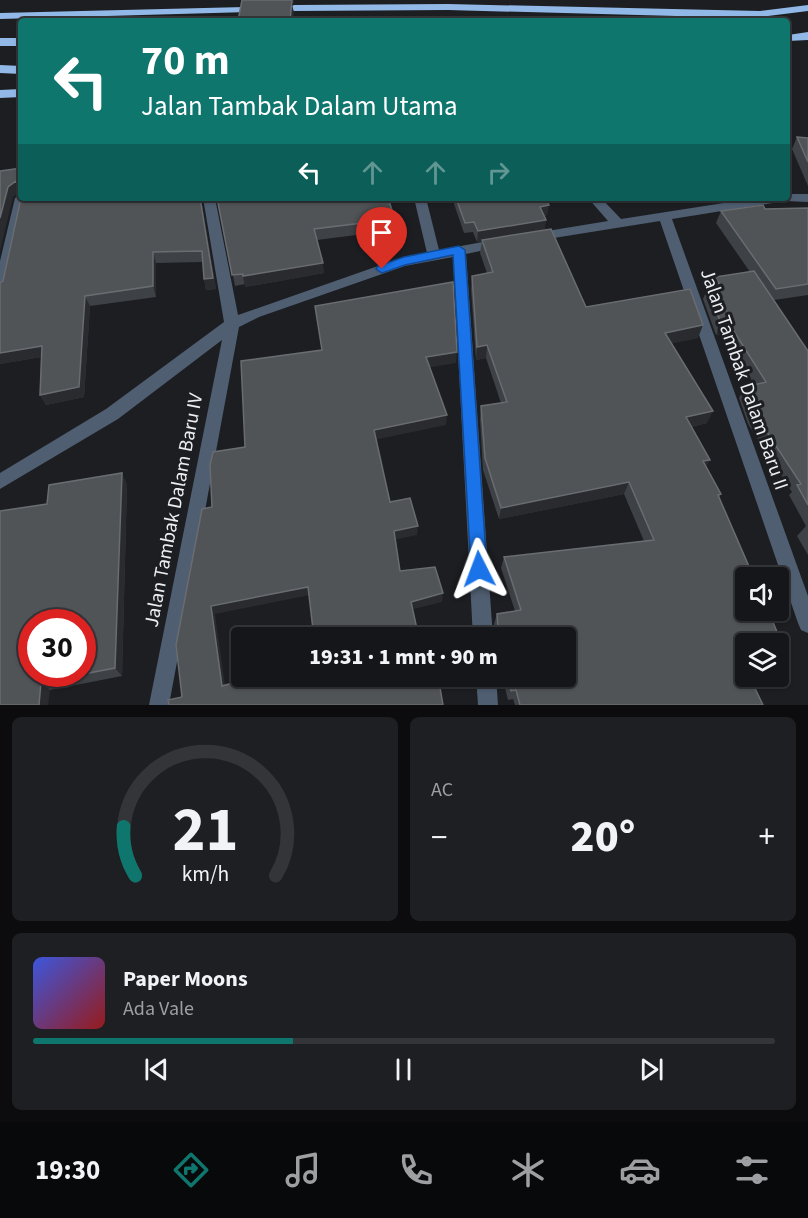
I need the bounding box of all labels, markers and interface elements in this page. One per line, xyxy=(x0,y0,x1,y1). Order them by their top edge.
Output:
text: 70 m xyxy=(141,31,230,91)
icon: left xyxy=(42,42,120,120)
text: Jalan Tambak Dalam Utama xyxy=(141,87,458,126)
icon: left xyxy=(293,156,326,189)
icon: ahead xyxy=(356,156,389,189)
icon: ahead xyxy=(419,156,452,189)
icon: right xyxy=(482,156,515,189)
pin xyxy=(356,207,407,269)
icon: arrive xyxy=(365,216,398,249)
street label: Jalan Tambak Dalam Baru II xyxy=(693,265,795,494)
street label: Jalan Tambak Dalam Baru IV xyxy=(138,390,211,630)
position arrow xyxy=(447,537,511,601)
map controls xyxy=(735,567,789,687)
button: sound xyxy=(735,567,789,621)
speed limit sign: 30 xyxy=(18,609,96,687)
button: layers xyxy=(735,633,789,687)
text: 19:31 · 1 mnt · 90 m xyxy=(309,641,498,673)
text: AC xyxy=(431,776,453,804)
text: 21 xyxy=(172,786,238,875)
text: 20° xyxy=(571,805,635,869)
text: − xyxy=(431,814,447,861)
text: + xyxy=(759,814,775,861)
text: km/h xyxy=(181,859,229,890)
text: Paper Moons xyxy=(123,963,248,995)
text: Ada Vale xyxy=(123,995,194,1023)
icon: previous xyxy=(140,1053,173,1086)
icon: pause xyxy=(387,1053,420,1086)
icon: next xyxy=(635,1053,668,1086)
icon: directions xyxy=(170,1149,212,1191)
icon: music xyxy=(282,1149,324,1191)
icon: phone xyxy=(395,1149,437,1191)
icon: climate xyxy=(507,1149,549,1191)
icon: car xyxy=(619,1149,661,1191)
icon: filters xyxy=(731,1149,773,1191)
text: 19:30 xyxy=(35,1151,100,1190)

